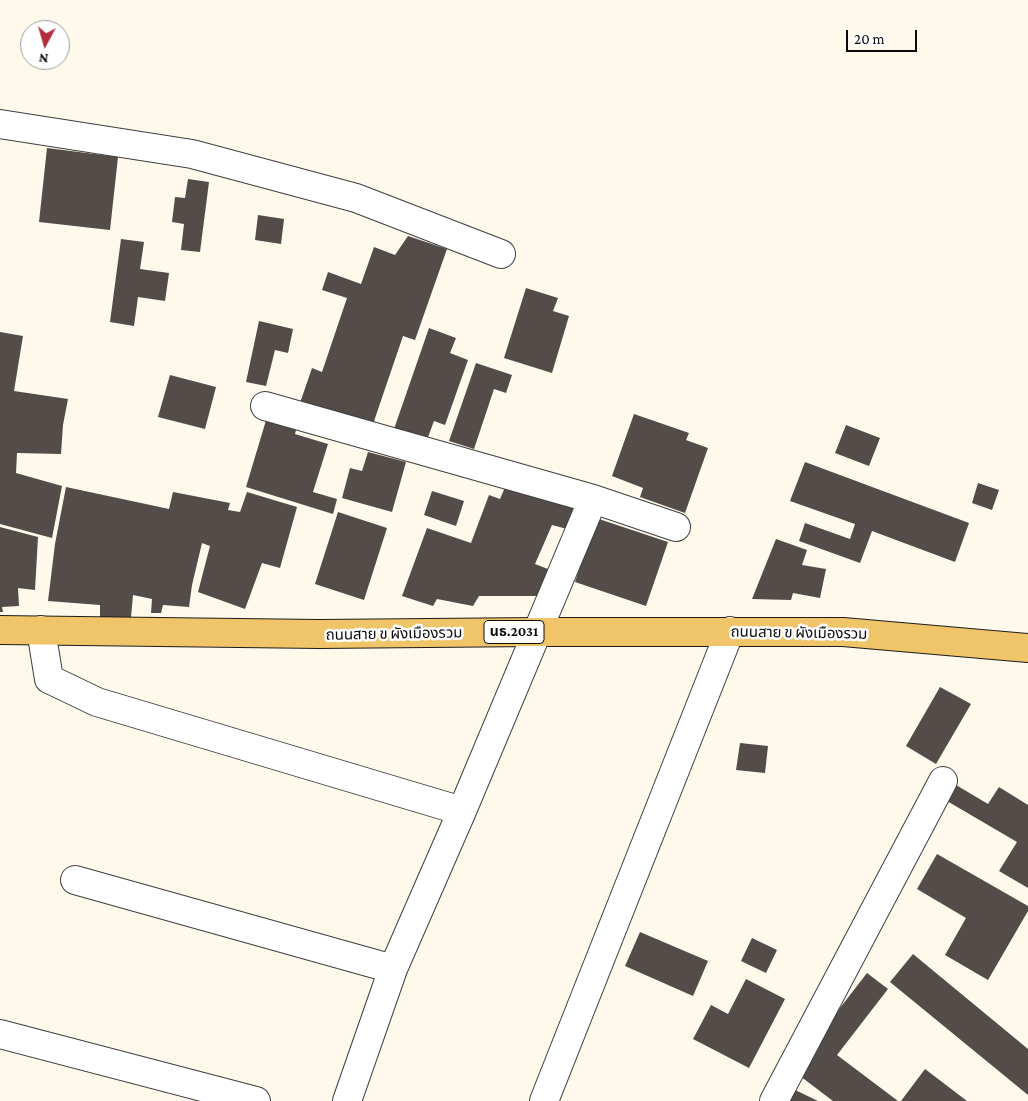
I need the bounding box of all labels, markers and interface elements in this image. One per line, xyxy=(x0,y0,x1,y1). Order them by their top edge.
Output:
north arrow xyxy=(20,20,70,70)
scale bar xyxy=(848,20,919,52)
text: 20 m xyxy=(854,31,885,47)
text: N xyxy=(38,50,49,67)
road number: นธ.2031 xyxy=(484,620,544,644)
street label: ถนนสาย ข ผังเมืองรวม xyxy=(730,623,868,643)
street label: ถนนสาย ข ผังเมืองรวม xyxy=(325,624,463,644)

